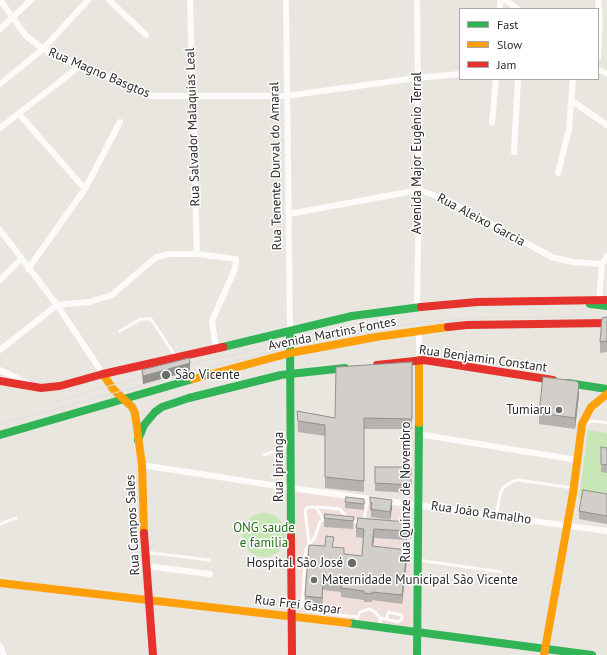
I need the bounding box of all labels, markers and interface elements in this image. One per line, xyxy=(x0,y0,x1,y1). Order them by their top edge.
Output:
legend xyxy=(459,8,599,80)
text: Fast xyxy=(497,17,518,32)
text: Slow xyxy=(497,37,522,52)
street label: Rua Magno Basgtos xyxy=(46,45,152,101)
street label: Rua Salvador Malaquias Leal xyxy=(182,47,204,207)
text: Jam xyxy=(497,57,516,72)
street label: Avenida Major Eugênio Terral xyxy=(409,72,425,234)
street label: Rua Tenente Durval do Amaral xyxy=(267,82,285,250)
street label: Rua Aleixo Garcia xyxy=(434,190,528,250)
street label: Avenida Martins Fontes xyxy=(267,314,397,354)
street label: Rua Benjamin Constant xyxy=(418,342,548,376)
place label: São Vicente xyxy=(175,367,240,383)
marker: São Vicente xyxy=(160,369,172,381)
place label: Tumiaru xyxy=(506,402,551,418)
marker: Tumiaru xyxy=(554,405,564,415)
street label: Rua Quinze de Novembro xyxy=(398,421,414,563)
street label: Rua Ipiranga xyxy=(271,432,287,502)
street label: Rua Campos Sales xyxy=(123,474,143,576)
street label: Rua João Ramalho xyxy=(430,498,532,528)
park label: ONG saude e familia xyxy=(233,520,295,551)
place label: Hospital São José xyxy=(247,555,343,571)
marker: Hospital São José xyxy=(346,557,358,569)
place label: Maternidade Municipal São Vicente xyxy=(322,572,518,588)
marker: Maternidade Municipal São Vicente xyxy=(309,575,319,585)
street label: Rua Frei Gaspar xyxy=(254,592,342,618)

